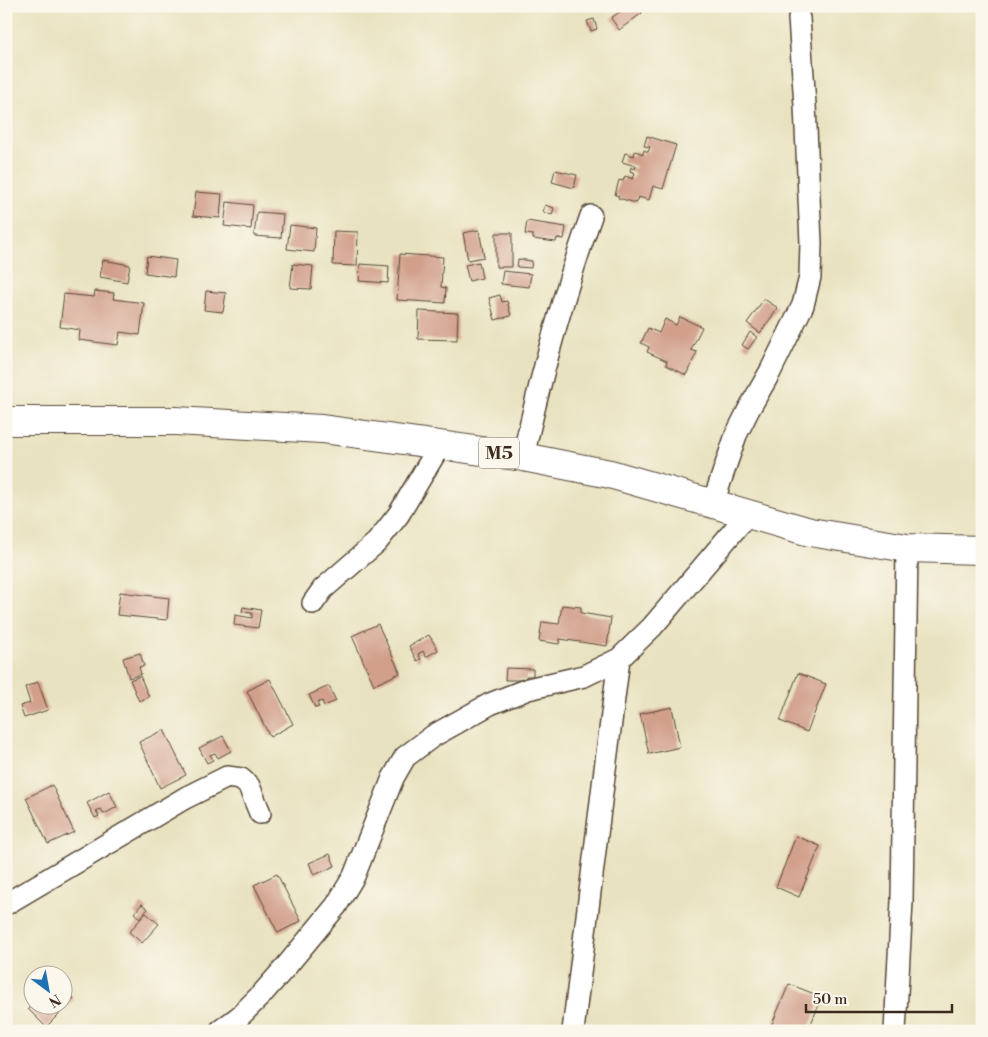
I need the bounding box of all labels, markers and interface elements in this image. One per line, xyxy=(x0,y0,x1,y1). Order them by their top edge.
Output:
road number: M5 xyxy=(479,438,519,468)
north arrow xyxy=(22,964,72,1014)
scale bar xyxy=(806,982,952,1014)
text: N xyxy=(45,990,64,1011)
text: 50 m xyxy=(813,990,847,1009)

